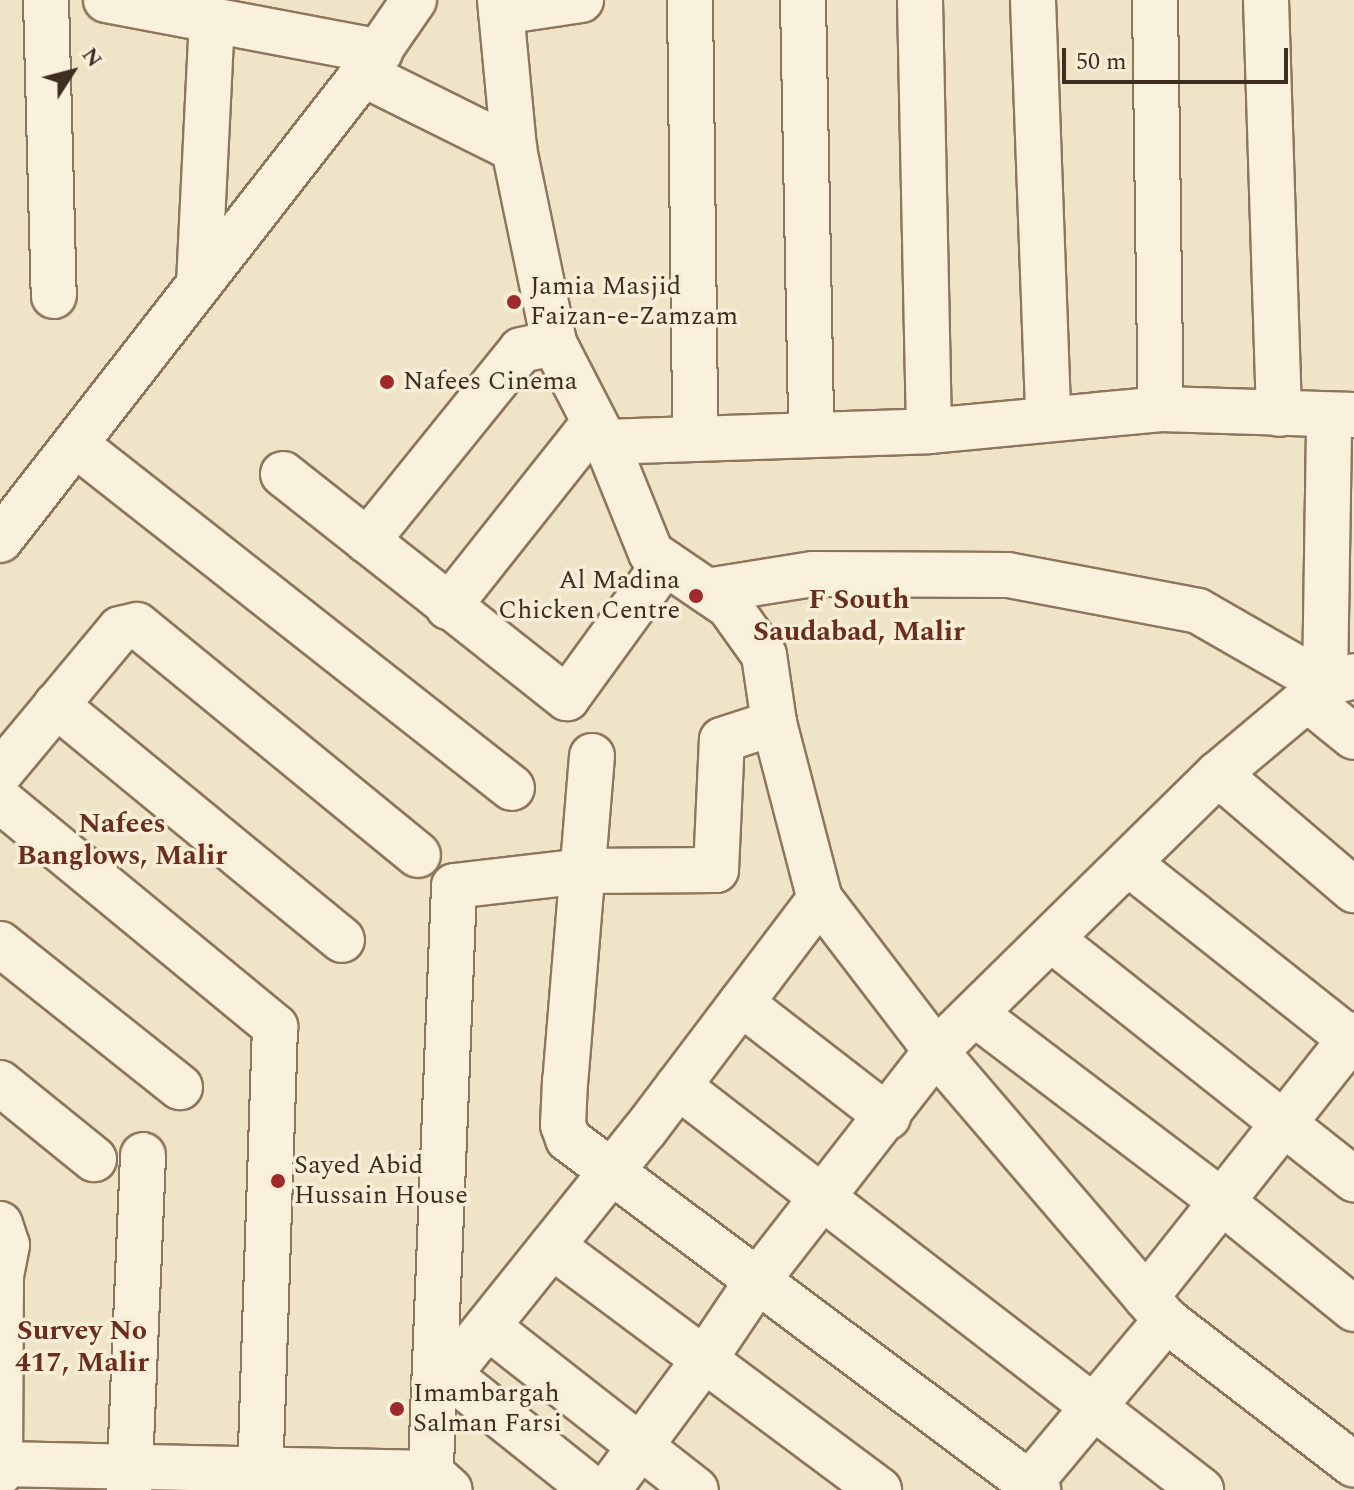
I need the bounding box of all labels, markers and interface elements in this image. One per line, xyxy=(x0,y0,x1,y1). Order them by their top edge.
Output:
north arrow xyxy=(32,32,112,112)
scale bar xyxy=(1066,32,1292,82)
text: N xyxy=(73,41,110,75)
text: 50 m xyxy=(1076,44,1127,80)
place label: Jamia Masjid Faizan-e-Zamzam xyxy=(530,271,738,332)
marker: Jamia Masjid Faizan-e-Zamzam xyxy=(505,293,523,311)
place label: Nafees Cinema xyxy=(403,366,577,398)
marker: Nafees Cinema xyxy=(378,373,396,391)
place label: Al Madina Chicken Centre xyxy=(498,565,680,626)
district label: F South Saudabad, Malir xyxy=(753,583,965,649)
marker: Al Madina Chicken Centre xyxy=(687,587,705,605)
district label: Nafees Banglows, Malir xyxy=(17,807,227,873)
place label: Sayed Abid Hussain House xyxy=(294,1150,468,1212)
marker: Sayed Abid Hussain House xyxy=(269,1172,287,1190)
district label: Survey No 417, Malir xyxy=(15,1314,149,1380)
place label: Imambargah Salman Farsi xyxy=(413,1378,562,1440)
marker: Imambargah Salman Farsi xyxy=(388,1400,406,1418)

